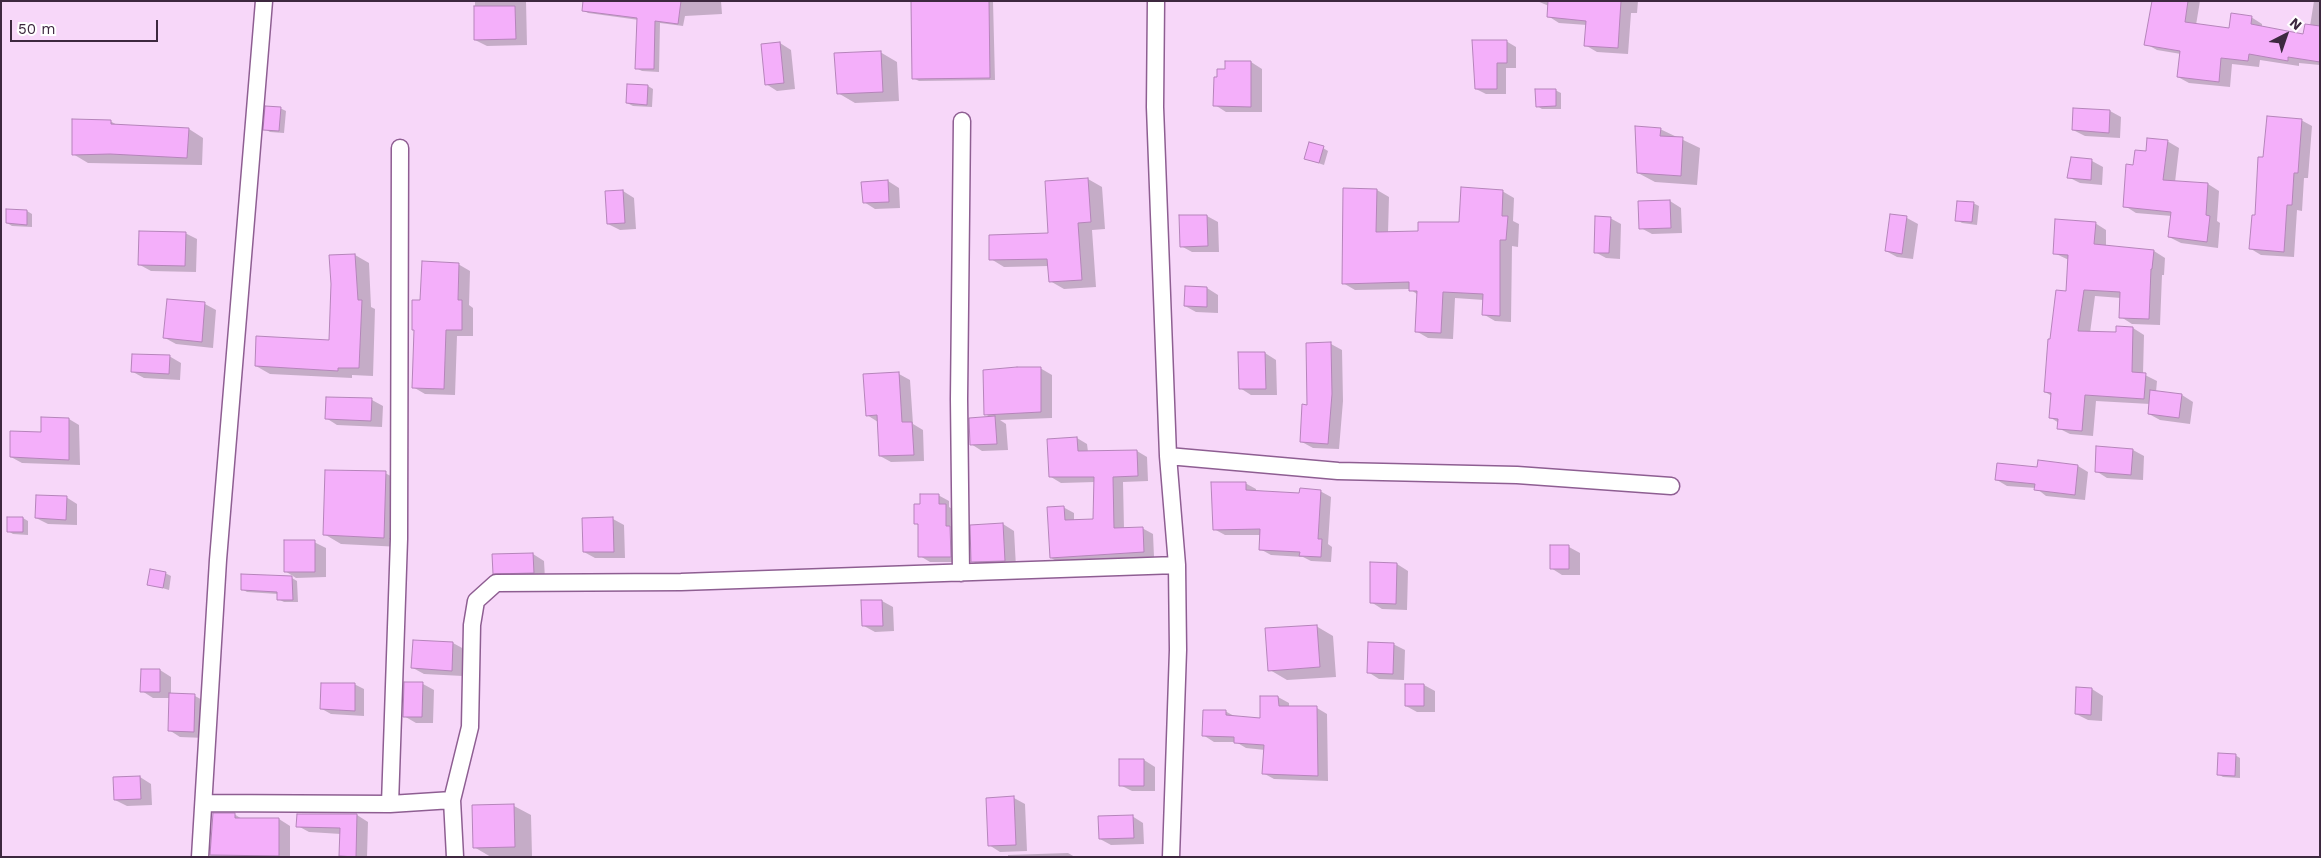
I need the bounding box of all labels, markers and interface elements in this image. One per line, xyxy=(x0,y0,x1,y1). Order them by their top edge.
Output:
scale bar xyxy=(12,10,160,42)
north arrow xyxy=(2261,10,2311,60)
text: N xyxy=(2287,14,2305,33)
text: 50 m xyxy=(18,20,55,38)

